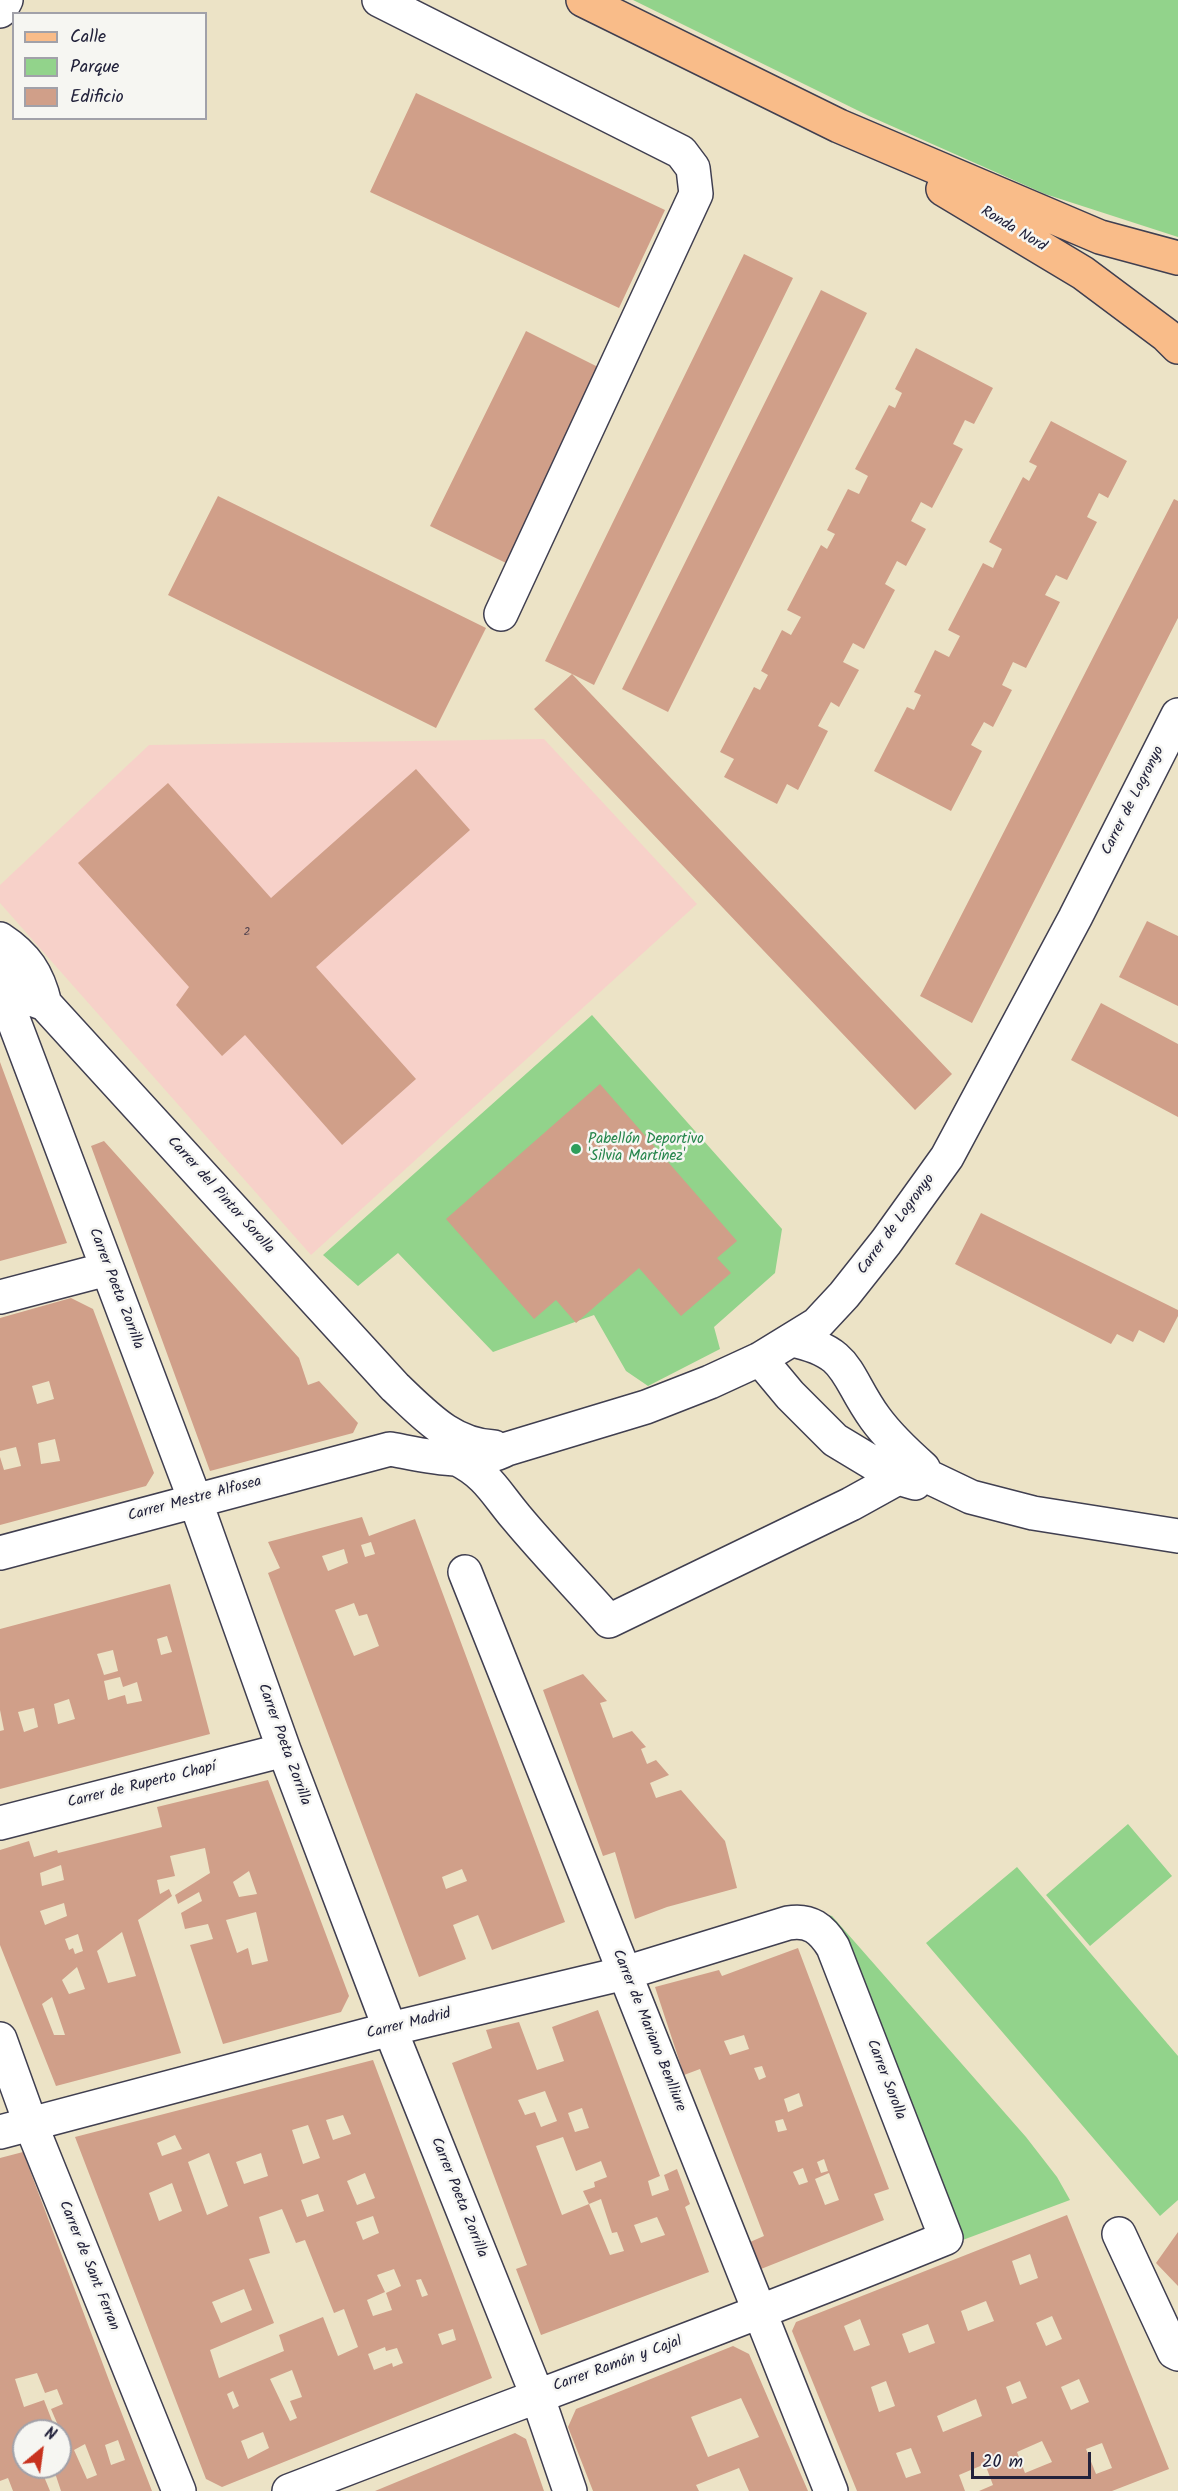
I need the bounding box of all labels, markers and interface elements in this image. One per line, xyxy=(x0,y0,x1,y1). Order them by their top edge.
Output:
legend xyxy=(12,12,207,120)
text: Calle xyxy=(70,23,106,52)
text: Parque xyxy=(70,53,119,82)
text: Edificio xyxy=(70,83,124,112)
street label: Ronda Nord xyxy=(977,203,1049,257)
street label: Carrer de Logronyo xyxy=(1099,744,1169,858)
house number: 2 xyxy=(244,926,250,940)
place label: Pabellón Deportivo 'Silvia Martínez' xyxy=(588,1131,704,1166)
street label: Carrer del Pintor Sorolla xyxy=(163,1134,277,1258)
marker: Pabellón Deportivo 'Silvia Martínez' xyxy=(569,1142,583,1156)
street label: Carrer de Logronyo xyxy=(855,1171,939,1279)
street label: Carrer Poeta Zorrilla xyxy=(84,1226,146,1352)
street label: Carrer Mestre Alfosea xyxy=(126,1474,264,1526)
street label: Carrer Poeta Zorrilla xyxy=(253,1682,313,1808)
street label: Carrer de Ruperto Chapí xyxy=(66,1759,218,1813)
street label: Carrer de Mariano Benlliure xyxy=(607,1947,689,2115)
street label: Carrer Madrid xyxy=(365,2006,453,2044)
street label: Carrer Sorolla xyxy=(861,2037,909,2123)
street label: Carrer Poeta Zorrilla xyxy=(426,2135,490,2261)
street label: Carrer de Sant Ferran xyxy=(54,2199,122,2333)
street label: Carrer Ramón y Cajal xyxy=(551,2333,685,2397)
north arrow xyxy=(12,2419,72,2479)
text: N xyxy=(40,2421,60,2448)
scale bar xyxy=(974,2440,1094,2478)
text: 20 m xyxy=(982,2448,1023,2477)

